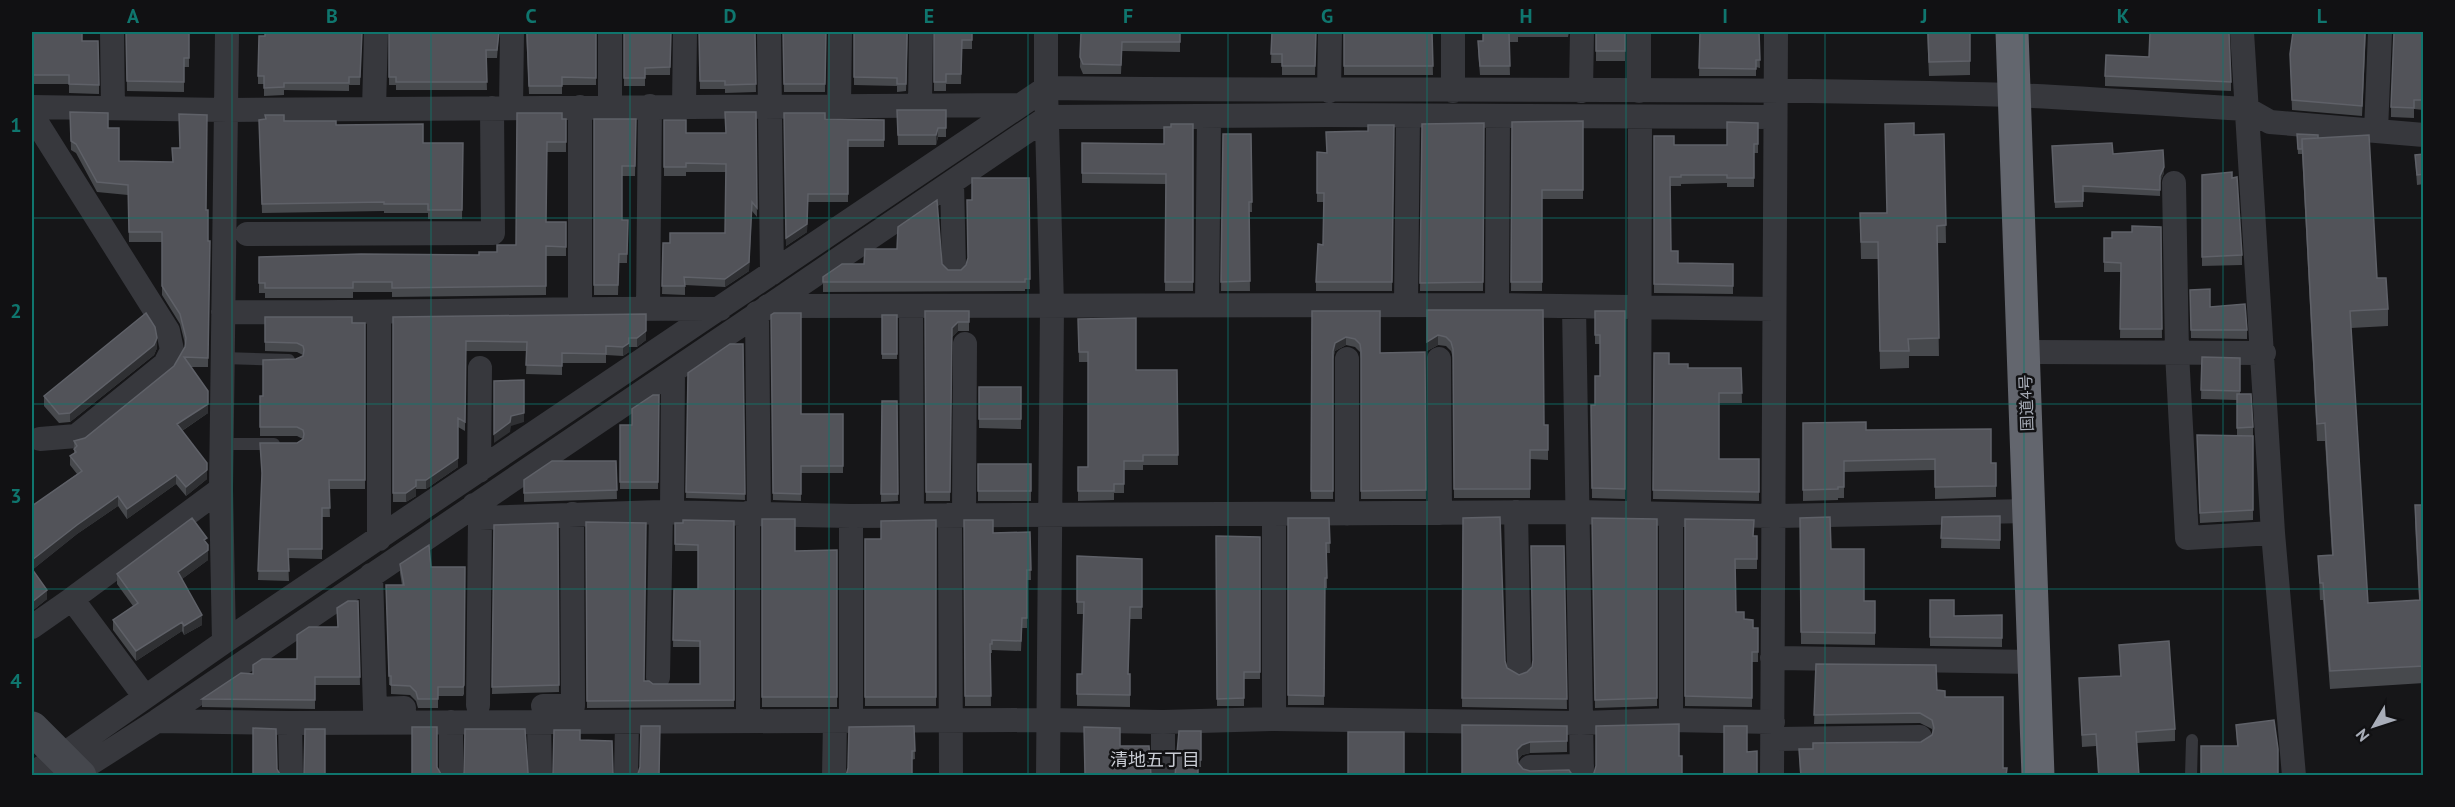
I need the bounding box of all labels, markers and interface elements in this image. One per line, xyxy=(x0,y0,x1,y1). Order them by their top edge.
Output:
text: A xyxy=(127,3,140,29)
text: B xyxy=(326,3,338,29)
text: C xyxy=(525,3,537,29)
text: D xyxy=(724,3,737,29)
text: E xyxy=(924,3,934,29)
text: F xyxy=(1123,3,1133,29)
text: G xyxy=(1321,3,1333,29)
text: H xyxy=(1519,3,1533,29)
text: I xyxy=(1722,3,1728,29)
text: J xyxy=(1920,3,1927,29)
text: K xyxy=(2117,3,2130,29)
text: L xyxy=(2317,3,2328,29)
text: 1 xyxy=(10,112,22,138)
text: 2 xyxy=(10,298,22,324)
street label: 国道4号 xyxy=(2015,374,2037,432)
text: 3 xyxy=(10,483,22,509)
text: 4 xyxy=(10,668,22,694)
north arrow xyxy=(2344,696,2404,756)
text: N xyxy=(2351,725,2373,746)
district label: 清地五丁目 xyxy=(1110,748,1200,771)

